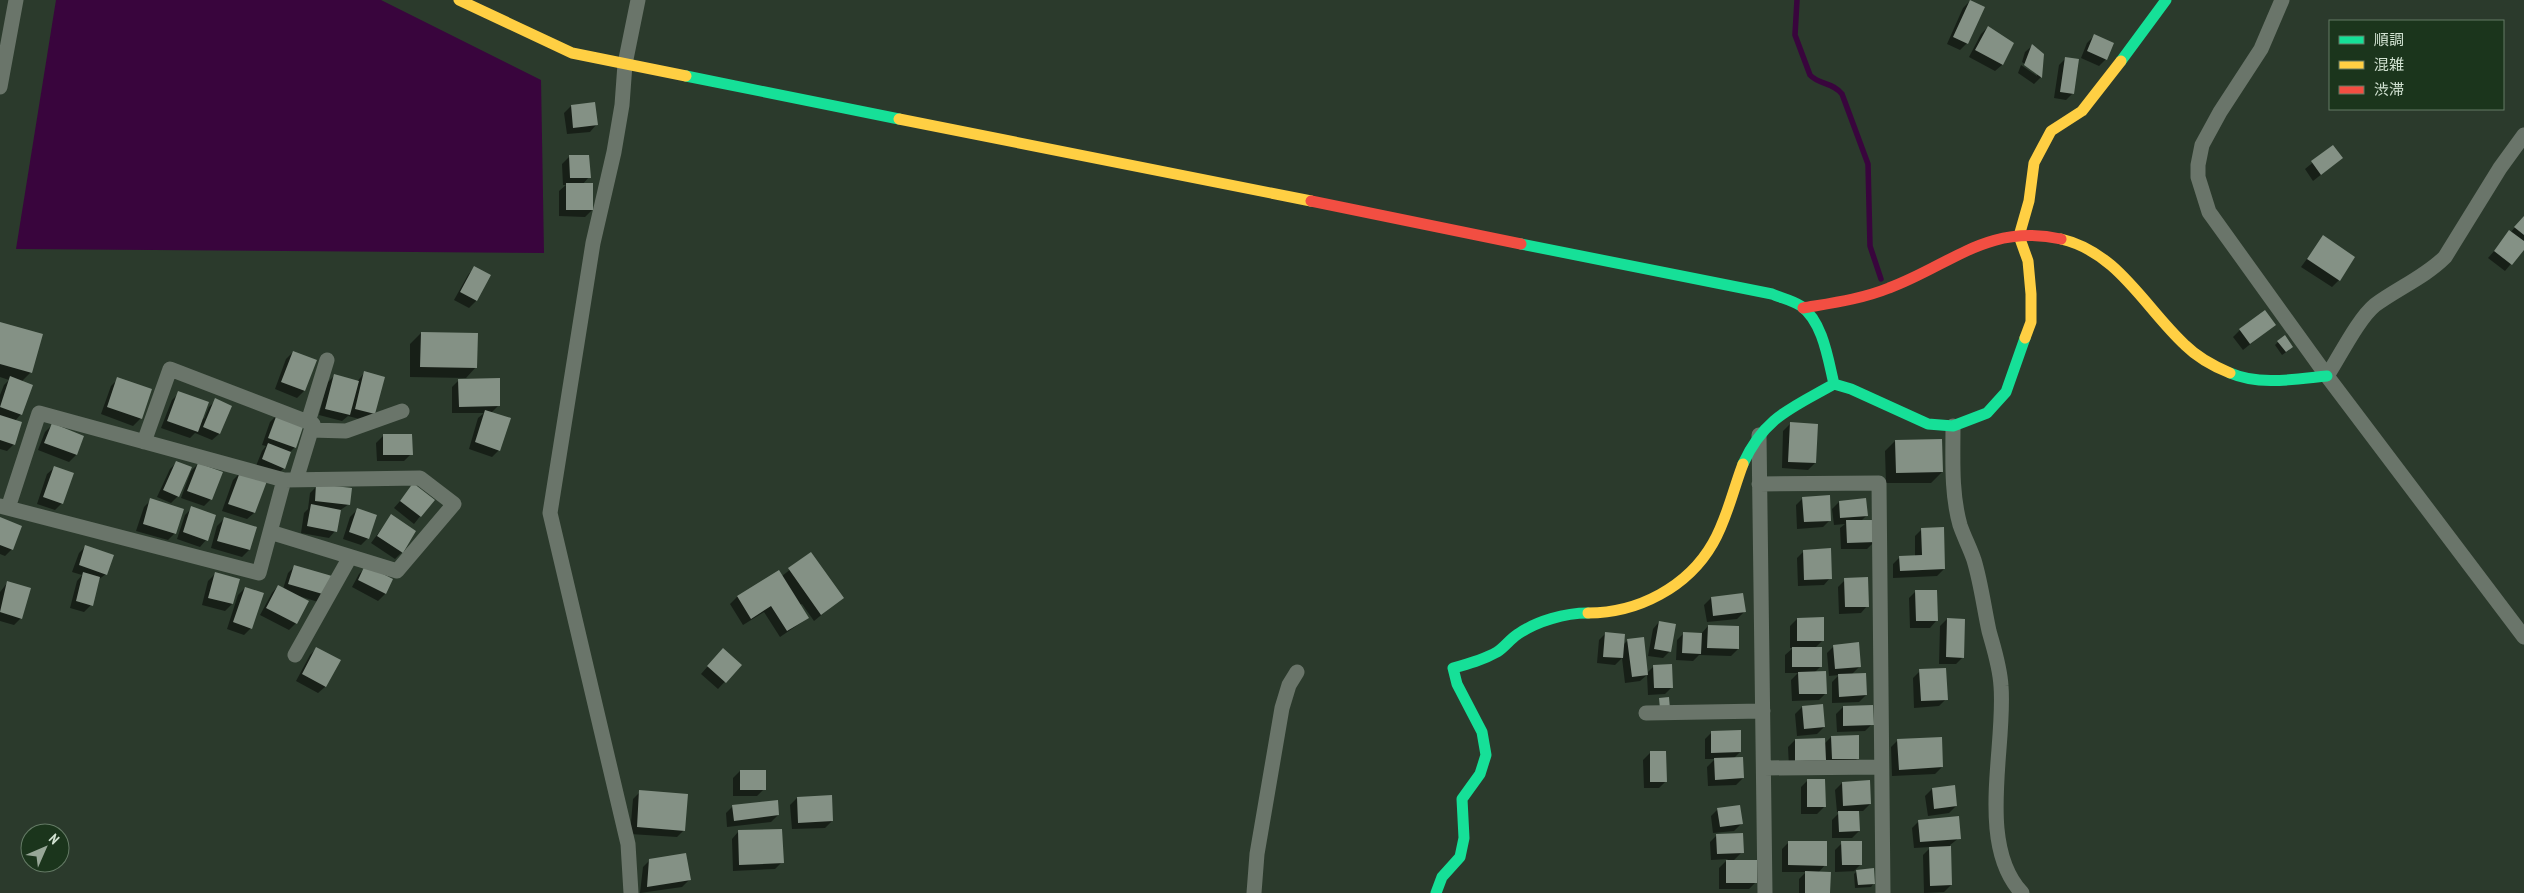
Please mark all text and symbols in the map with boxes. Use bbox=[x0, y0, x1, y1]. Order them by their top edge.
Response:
legend bbox=[2329, 20, 2504, 110]
text: 順調 bbox=[2374, 30, 2404, 49]
text: 混雑 bbox=[2374, 55, 2404, 74]
text: 渋滞 bbox=[2374, 80, 2404, 99]
north arrow bbox=[20, 823, 70, 873]
text: N bbox=[45, 830, 63, 848]

